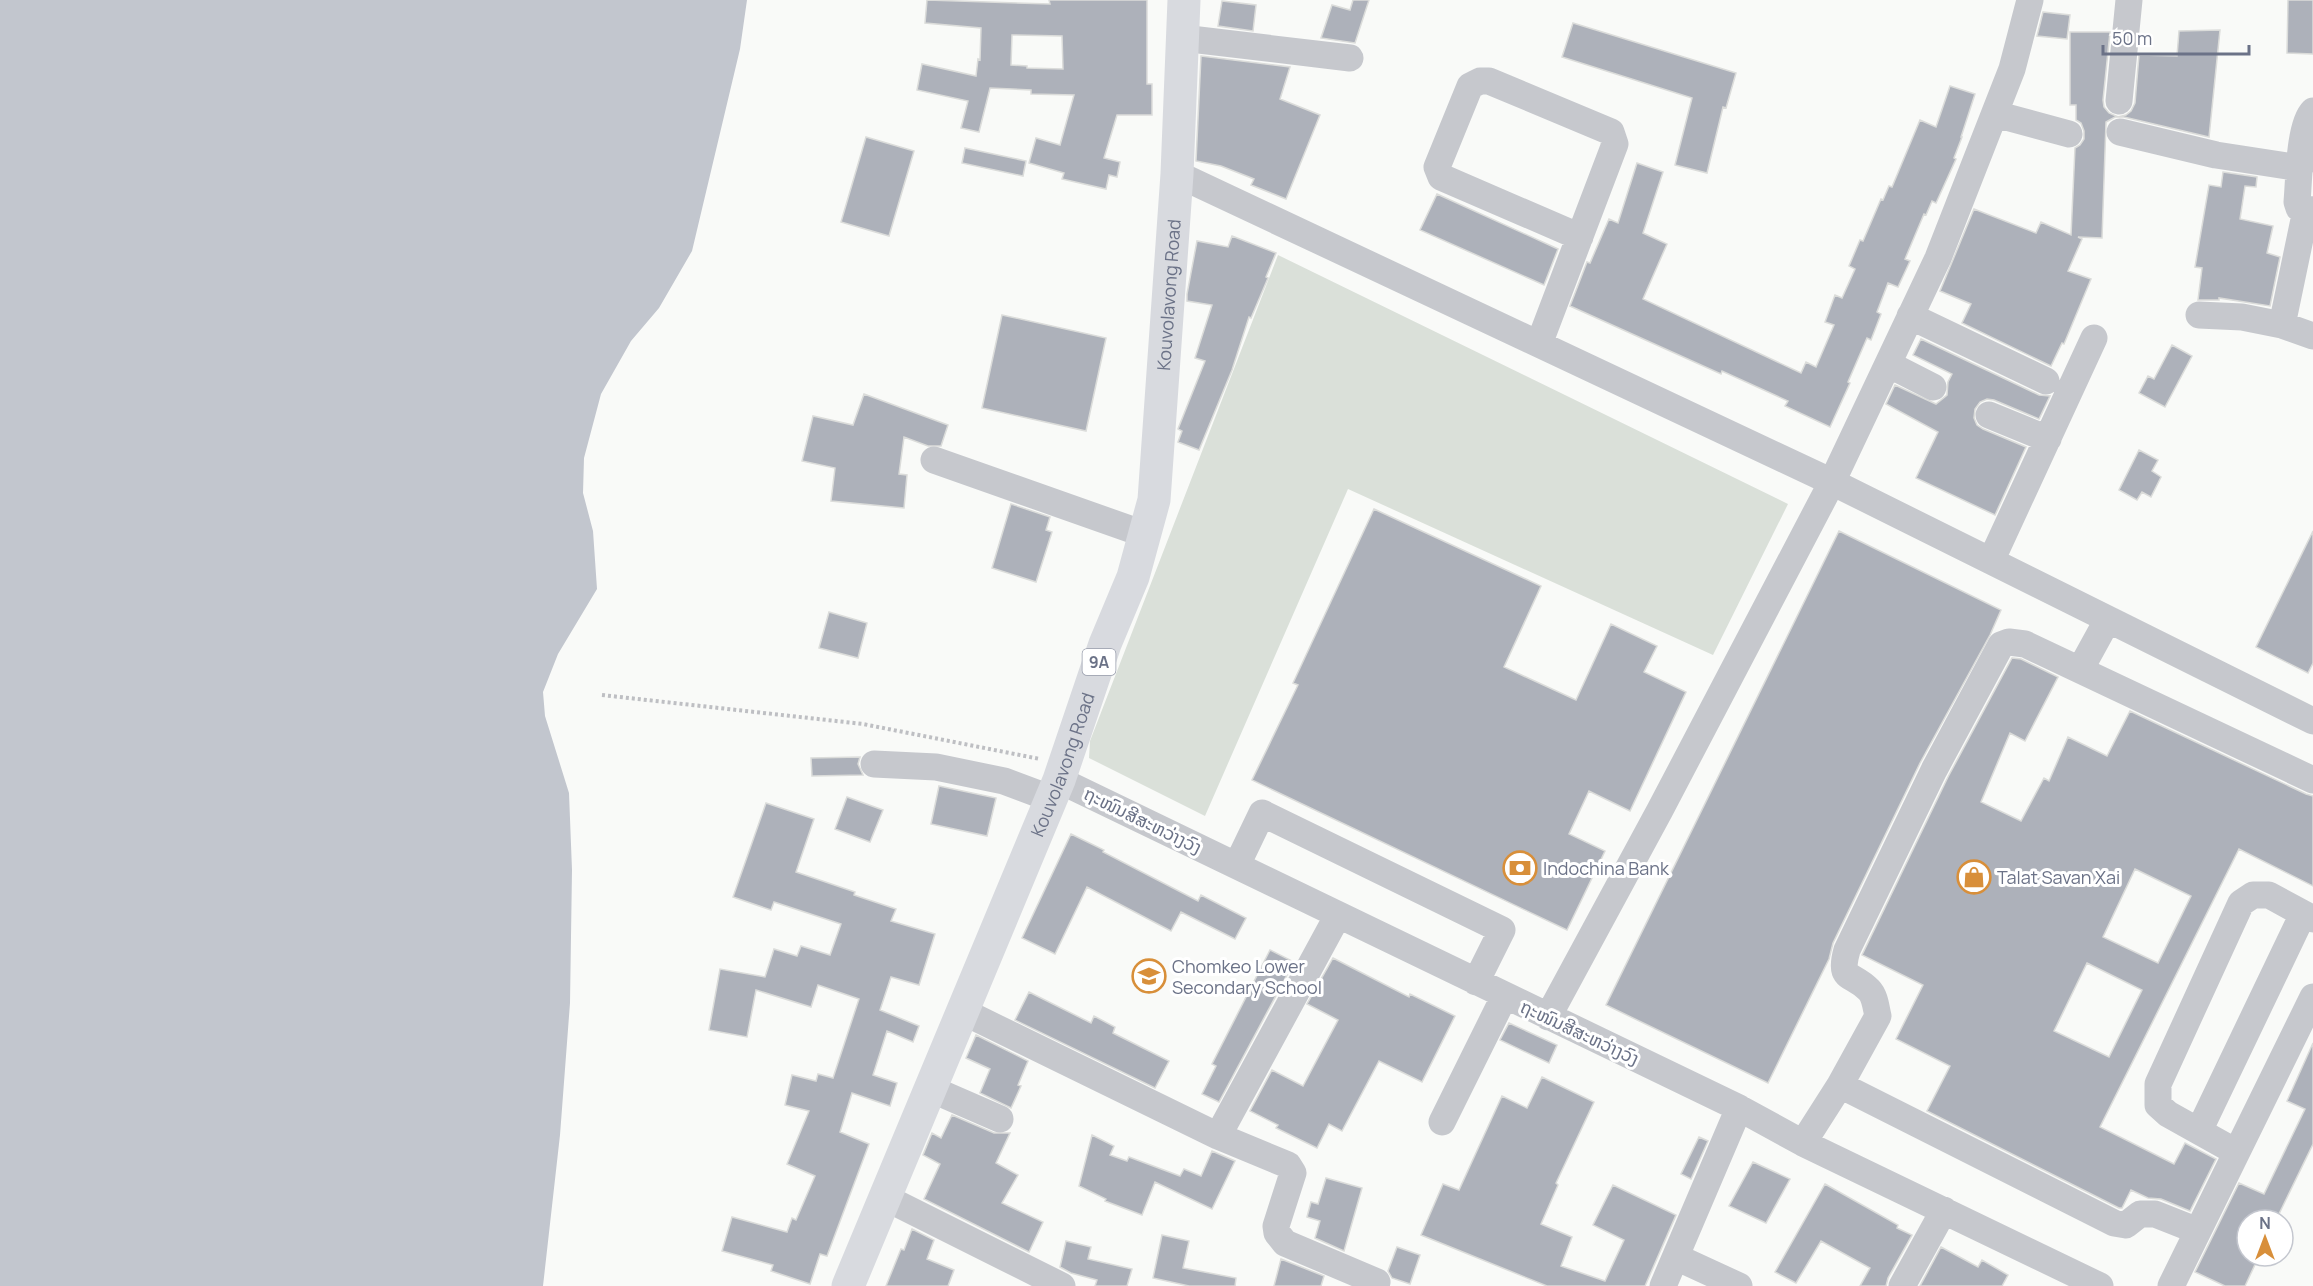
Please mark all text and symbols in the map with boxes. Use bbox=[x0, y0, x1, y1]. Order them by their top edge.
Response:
scale bar bbox=[2103, 18, 2248, 56]
text: 50 m bbox=[2112, 26, 2152, 50]
street label: Kouvolavong Road bbox=[1151, 218, 1186, 371]
road number: 9A bbox=[1082, 649, 1116, 675]
street label: Kouvolavong Road bbox=[1025, 689, 1100, 840]
street label: ຖະໜົນສີສະຫວ່າງວົງ bbox=[1080, 781, 1206, 859]
bank icon: Indochina Bank bbox=[1502, 850, 1538, 886]
place label: Indochina Bank bbox=[1543, 856, 1670, 880]
shop icon: Talat Savan Xai bbox=[1956, 859, 1992, 895]
place label: Talat Savan Xai bbox=[1997, 865, 2120, 889]
place label: Chomkeo Lower Secondary School bbox=[1172, 954, 1322, 999]
school or university icon: Chomkeo Lower Secondary School bbox=[1131, 958, 1167, 994]
street label: ຖະໜົນສີສະຫວ່າງວົງ bbox=[1517, 994, 1643, 1070]
north arrow bbox=[2235, 1208, 2295, 1268]
text: N bbox=[2259, 1212, 2271, 1234]

